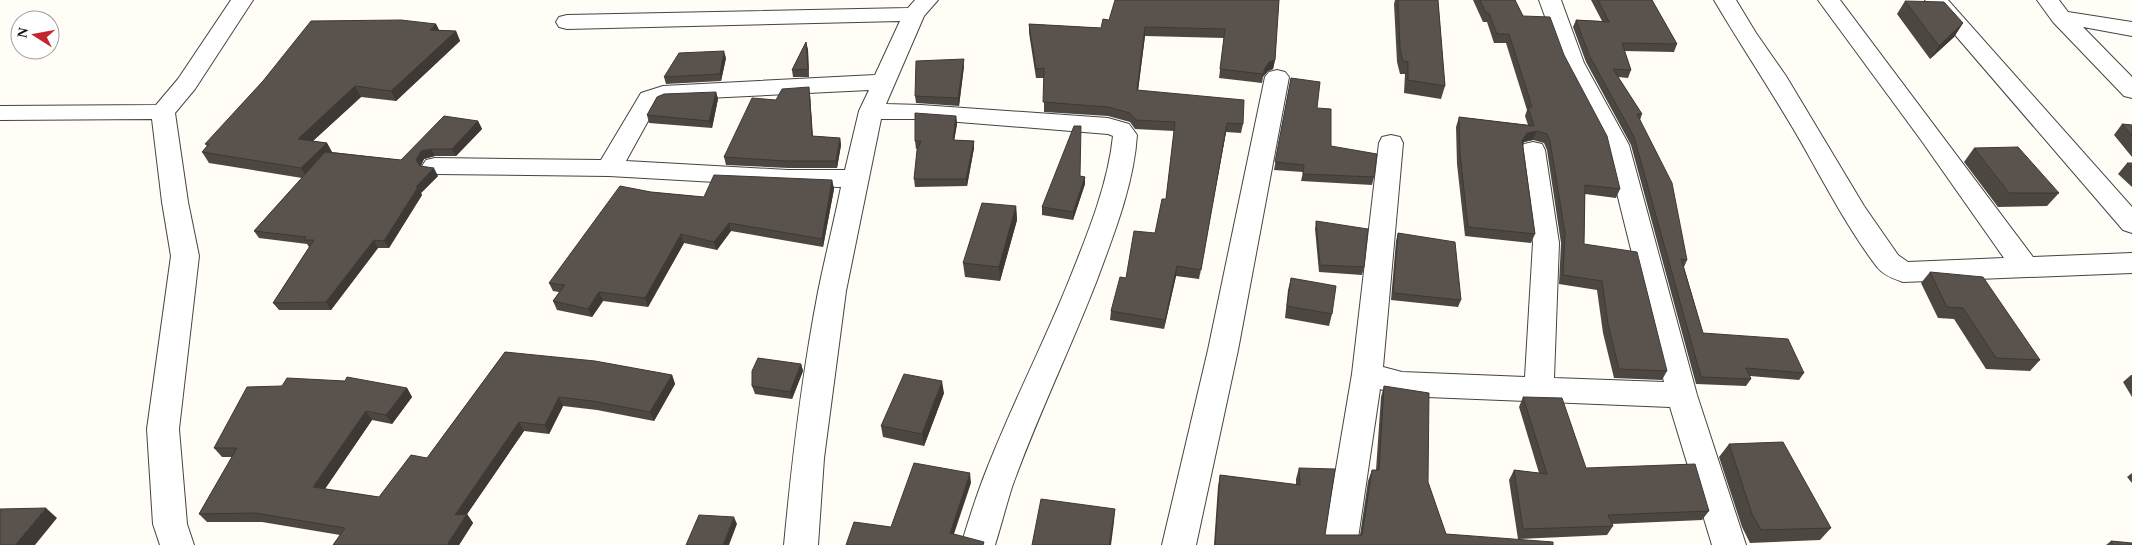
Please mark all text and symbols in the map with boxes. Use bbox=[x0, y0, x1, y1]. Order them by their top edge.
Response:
north arrow bbox=[10, 10, 60, 60]
text: N bbox=[14, 26, 31, 39]

